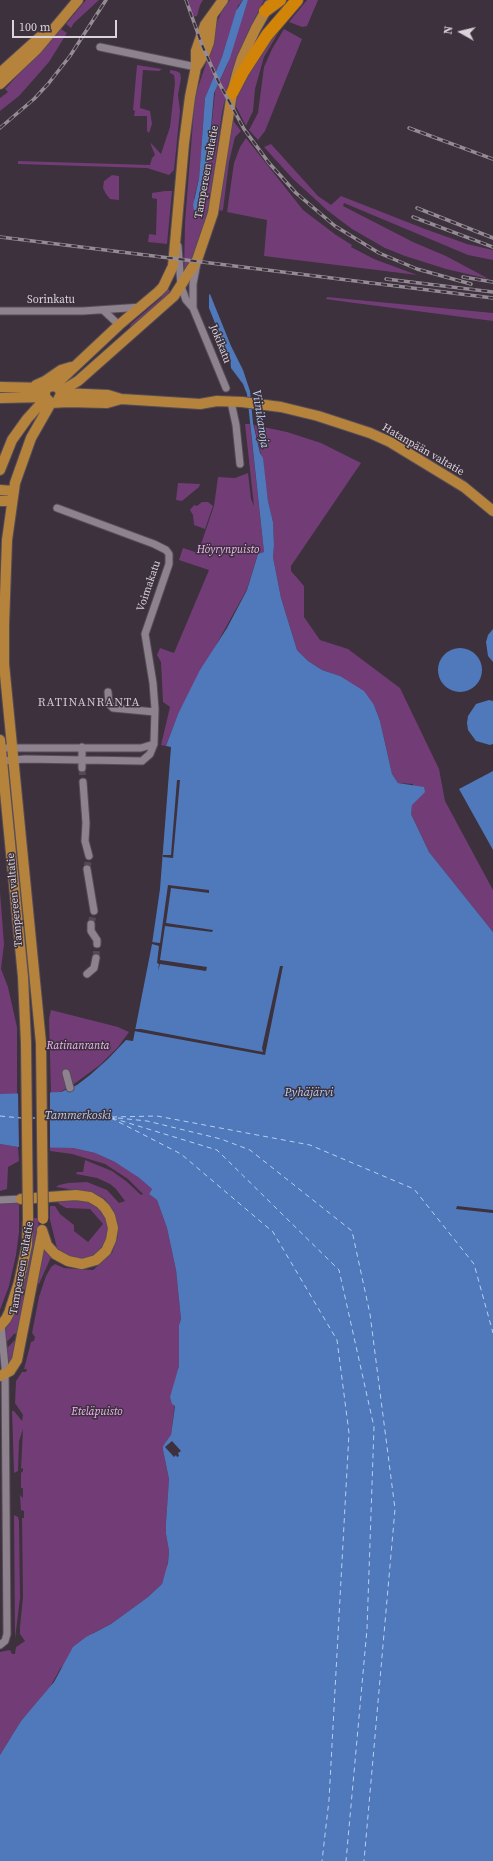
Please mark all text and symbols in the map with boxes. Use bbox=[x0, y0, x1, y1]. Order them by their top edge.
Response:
scale bar bbox=[14, 12, 119, 38]
north arrow bbox=[441, 12, 481, 52]
text: 100 m bbox=[19, 19, 51, 35]
text: N bbox=[441, 25, 457, 35]
street label: Tampereen valtatie bbox=[192, 124, 222, 220]
street label: Sorinkatu bbox=[27, 293, 75, 307]
street label: Jokikatu bbox=[206, 323, 234, 365]
water label: Viinikanoja bbox=[248, 389, 272, 449]
street label: Hatanpään valtatie bbox=[380, 421, 466, 479]
park label: Höyrynpuisto bbox=[197, 543, 259, 557]
street label: Voimakatu bbox=[134, 559, 164, 613]
district label: RATINANRANTA bbox=[38, 696, 140, 710]
street label: Tampereen valtatie bbox=[4, 852, 26, 948]
park label: Ratinanranta bbox=[47, 1039, 109, 1053]
water label: Pyhäjärvi bbox=[285, 1086, 333, 1100]
water label: Tammerkoski bbox=[45, 1109, 111, 1123]
street label: Tampereen valtatie bbox=[7, 1220, 37, 1316]
park label: Eteläpuisto bbox=[71, 1405, 123, 1419]

